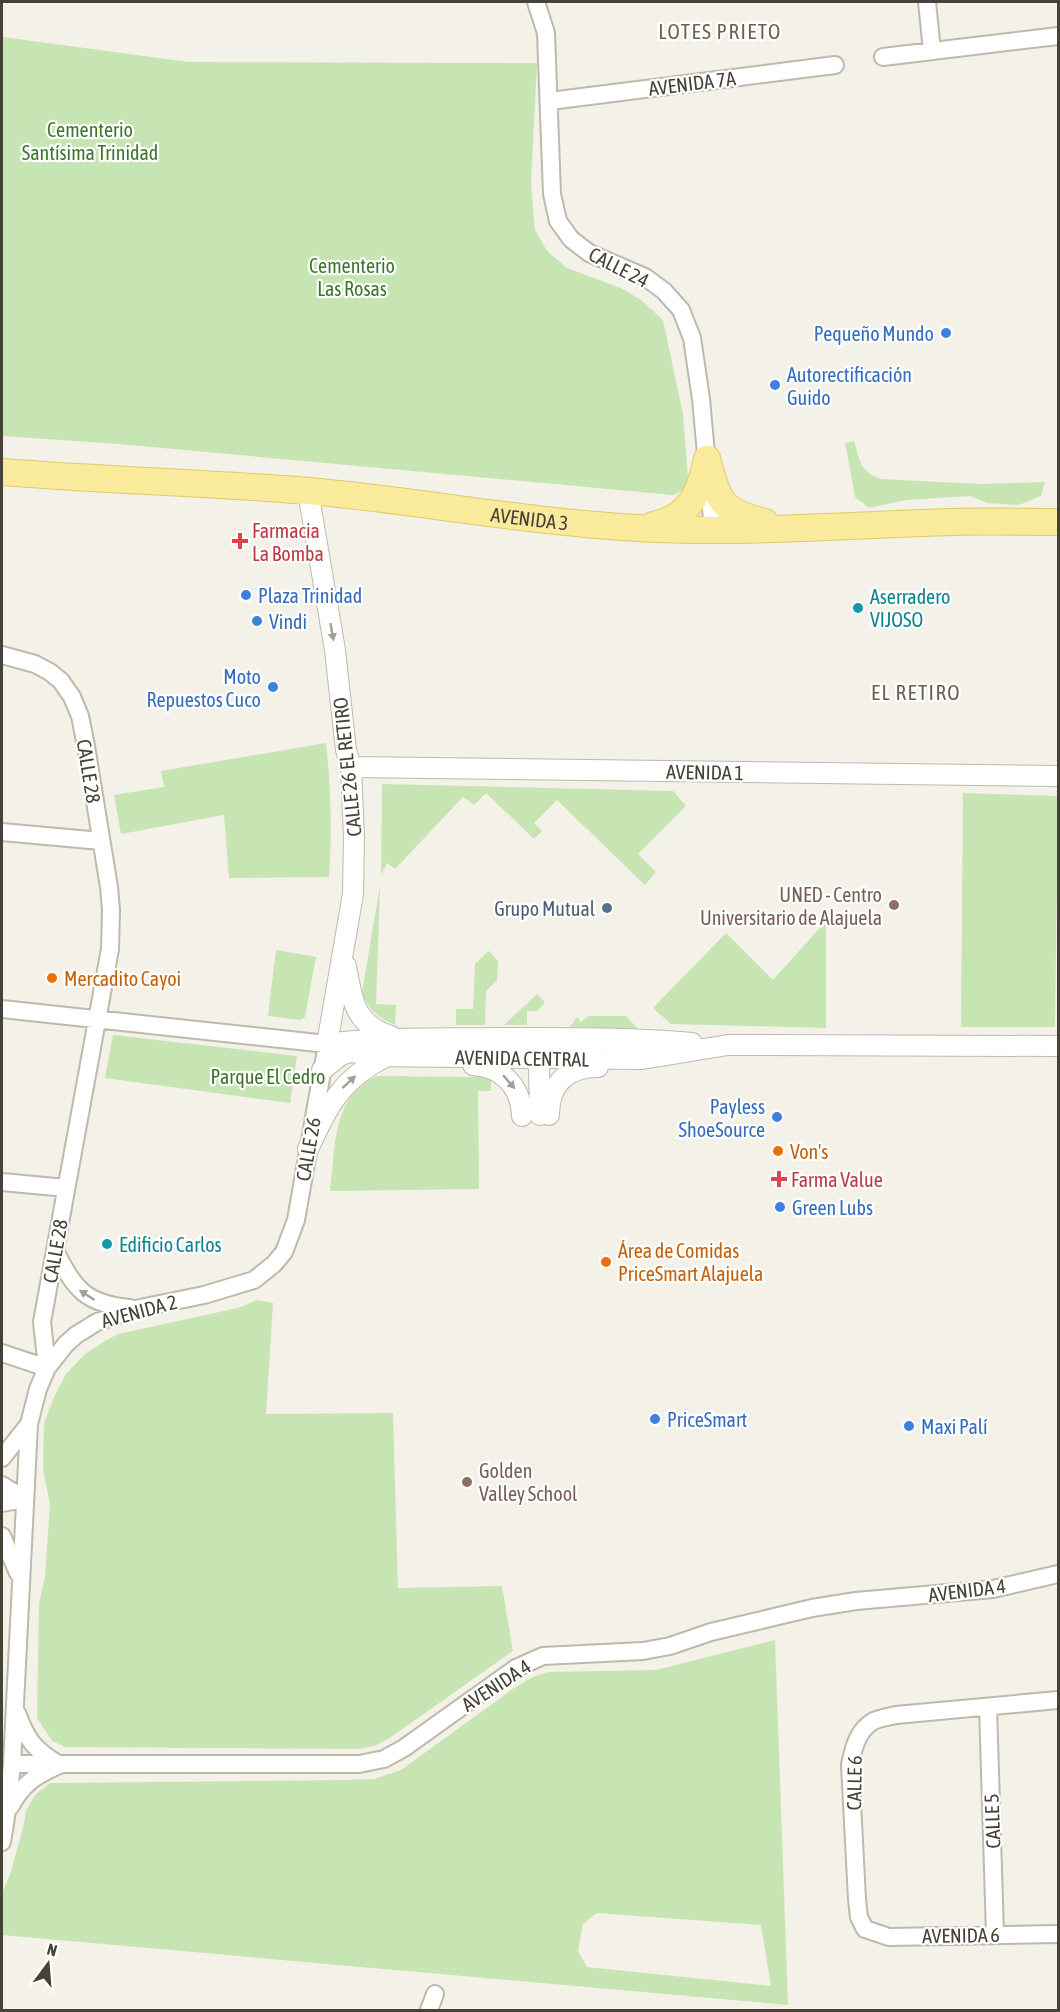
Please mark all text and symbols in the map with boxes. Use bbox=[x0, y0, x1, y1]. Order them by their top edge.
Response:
district label: LOTES PRIETO bbox=[658, 19, 782, 43]
street label: AVENIDA 7A bbox=[647, 66, 737, 100]
park label: Cementerio Santísima Trinidad bbox=[22, 118, 158, 164]
street label: CALLE 24 bbox=[585, 242, 653, 292]
park label: Cementerio Las Rosas bbox=[309, 254, 395, 300]
place label: Pequeño Mundo bbox=[814, 322, 934, 345]
marker: Pequeño Mundo bbox=[939, 326, 953, 340]
place label: Autorectificación Guido bbox=[787, 363, 912, 409]
marker: Autorectificación Guido bbox=[768, 378, 782, 392]
street label: AVENIDA 3 bbox=[490, 502, 570, 534]
place label: Farmacia La Bomba bbox=[252, 519, 324, 565]
marker: Farmacia La Bomba bbox=[233, 534, 247, 548]
place label: Plaza Trinidad bbox=[258, 584, 362, 607]
place label: Aserradero VIJOSO bbox=[870, 585, 951, 631]
marker: Plaza Trinidad bbox=[239, 588, 253, 602]
marker: Aserradero VIJOSO bbox=[851, 601, 865, 615]
place label: Vindi bbox=[269, 610, 307, 633]
marker: Vindi bbox=[250, 614, 264, 628]
one-way arrow bbox=[327, 622, 336, 641]
place label: Moto Repuestos Cuco bbox=[146, 665, 261, 711]
marker: Moto Repuestos Cuco bbox=[266, 680, 280, 694]
district label: EL RETIRO bbox=[871, 680, 961, 704]
street label: CALLE 26 EL RETIRO bbox=[328, 696, 366, 838]
street label: CALLE 28 bbox=[73, 737, 105, 805]
street label: AVENIDA 1 bbox=[666, 760, 744, 784]
place label: UNED - Centro Universitario de Alajuela bbox=[700, 883, 882, 929]
place label: Grupo Mutual bbox=[494, 897, 596, 920]
marker: UNED - Centro Universitario de Alajuela bbox=[887, 898, 901, 912]
marker: Grupo Mutual bbox=[600, 901, 614, 915]
place label: Mercadito Cayoi bbox=[64, 967, 181, 990]
marker: Mercadito Cayoi bbox=[45, 971, 59, 985]
street label: AVENIDA CENTRAL bbox=[455, 1045, 589, 1071]
park label: Parque El Cedro bbox=[211, 1065, 325, 1088]
one-way arrow bbox=[502, 1074, 515, 1089]
one-way arrow bbox=[342, 1075, 357, 1089]
place label: Payless ShoeSource bbox=[679, 1095, 765, 1141]
marker: Payless ShoeSource bbox=[770, 1110, 784, 1124]
street label: CALLE 26 bbox=[291, 1115, 325, 1183]
place label: Von's bbox=[790, 1140, 828, 1163]
marker: Von's bbox=[771, 1144, 785, 1158]
place label: Farma Value bbox=[791, 1168, 883, 1191]
marker: Farma Value bbox=[772, 1172, 786, 1186]
place label: Green Lubs bbox=[792, 1196, 873, 1219]
marker: Green Lubs bbox=[773, 1200, 787, 1214]
street label: CALLE 28 bbox=[38, 1217, 72, 1285]
place label: Edificio Carlos bbox=[119, 1233, 222, 1256]
marker: Edificio Carlos bbox=[100, 1237, 114, 1251]
place label: Área de Comidas PriceSmart Alajuela bbox=[618, 1239, 763, 1285]
marker: Área de Comidas PriceSmart Alajuela bbox=[599, 1255, 613, 1269]
one-way arrow bbox=[79, 1290, 95, 1301]
street label: AVENIDA 2 bbox=[98, 1290, 180, 1332]
place label: PriceSmart bbox=[667, 1408, 748, 1431]
marker: PriceSmart bbox=[648, 1412, 662, 1426]
place label: Maxi Palí bbox=[921, 1415, 988, 1438]
marker: Maxi Palí bbox=[902, 1419, 916, 1433]
place label: Golden Valley School bbox=[479, 1459, 578, 1505]
marker: Golden Valley School bbox=[460, 1475, 474, 1489]
street label: AVENIDA 4 bbox=[927, 1574, 1007, 1606]
street label: AVENIDA 4 bbox=[457, 1654, 535, 1716]
street label: CALLE 6 bbox=[842, 1755, 866, 1811]
street label: CALLE 5 bbox=[980, 1793, 1004, 1849]
street label: AVENIDA 6 bbox=[922, 1923, 1000, 1947]
north arrow bbox=[18, 1934, 78, 1994]
text: N bbox=[45, 1940, 59, 1960]

